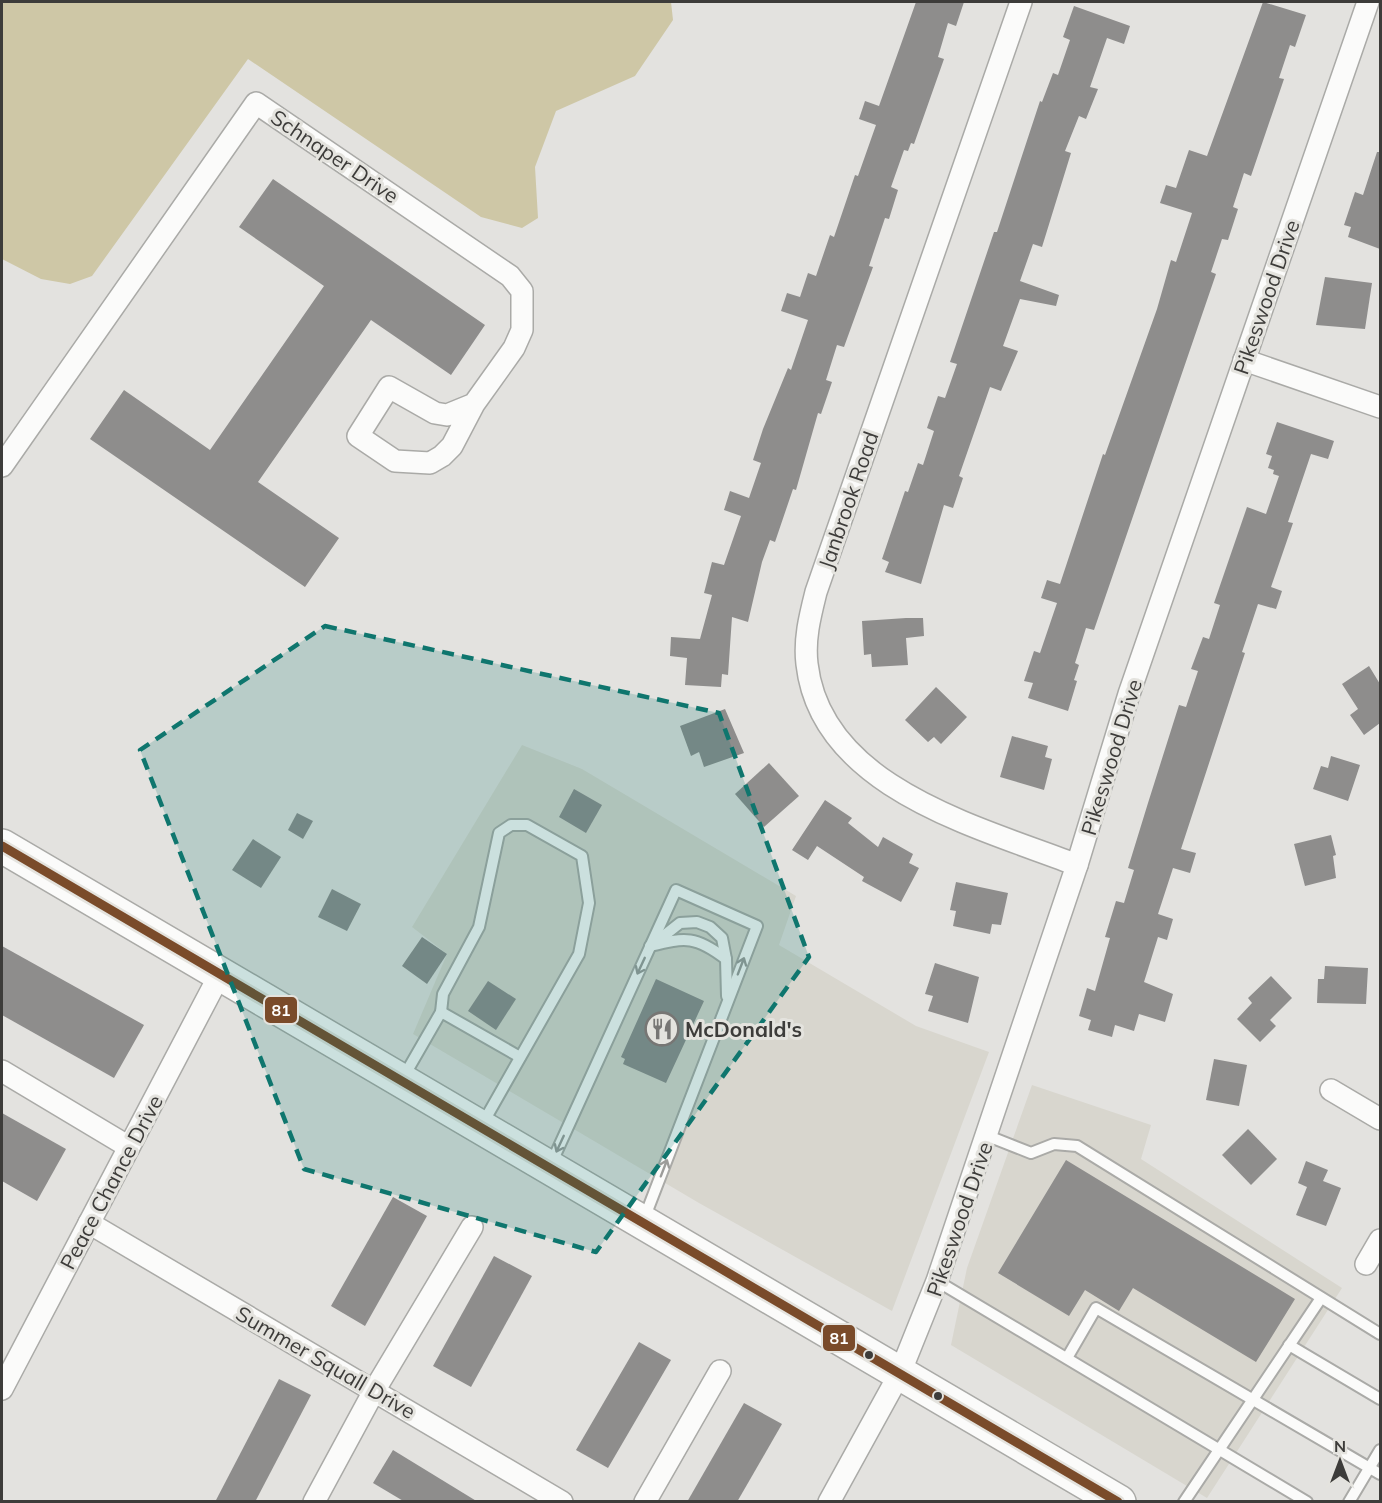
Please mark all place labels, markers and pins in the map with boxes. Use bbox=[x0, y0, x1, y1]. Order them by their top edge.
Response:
restaurant icon: McDonald's bbox=[644, 1011, 680, 1047]
place label: McDonald's bbox=[685, 1016, 802, 1042]
unlabelled marker bbox=[863, 1349, 875, 1361]
unlabelled marker bbox=[932, 1390, 944, 1402]

